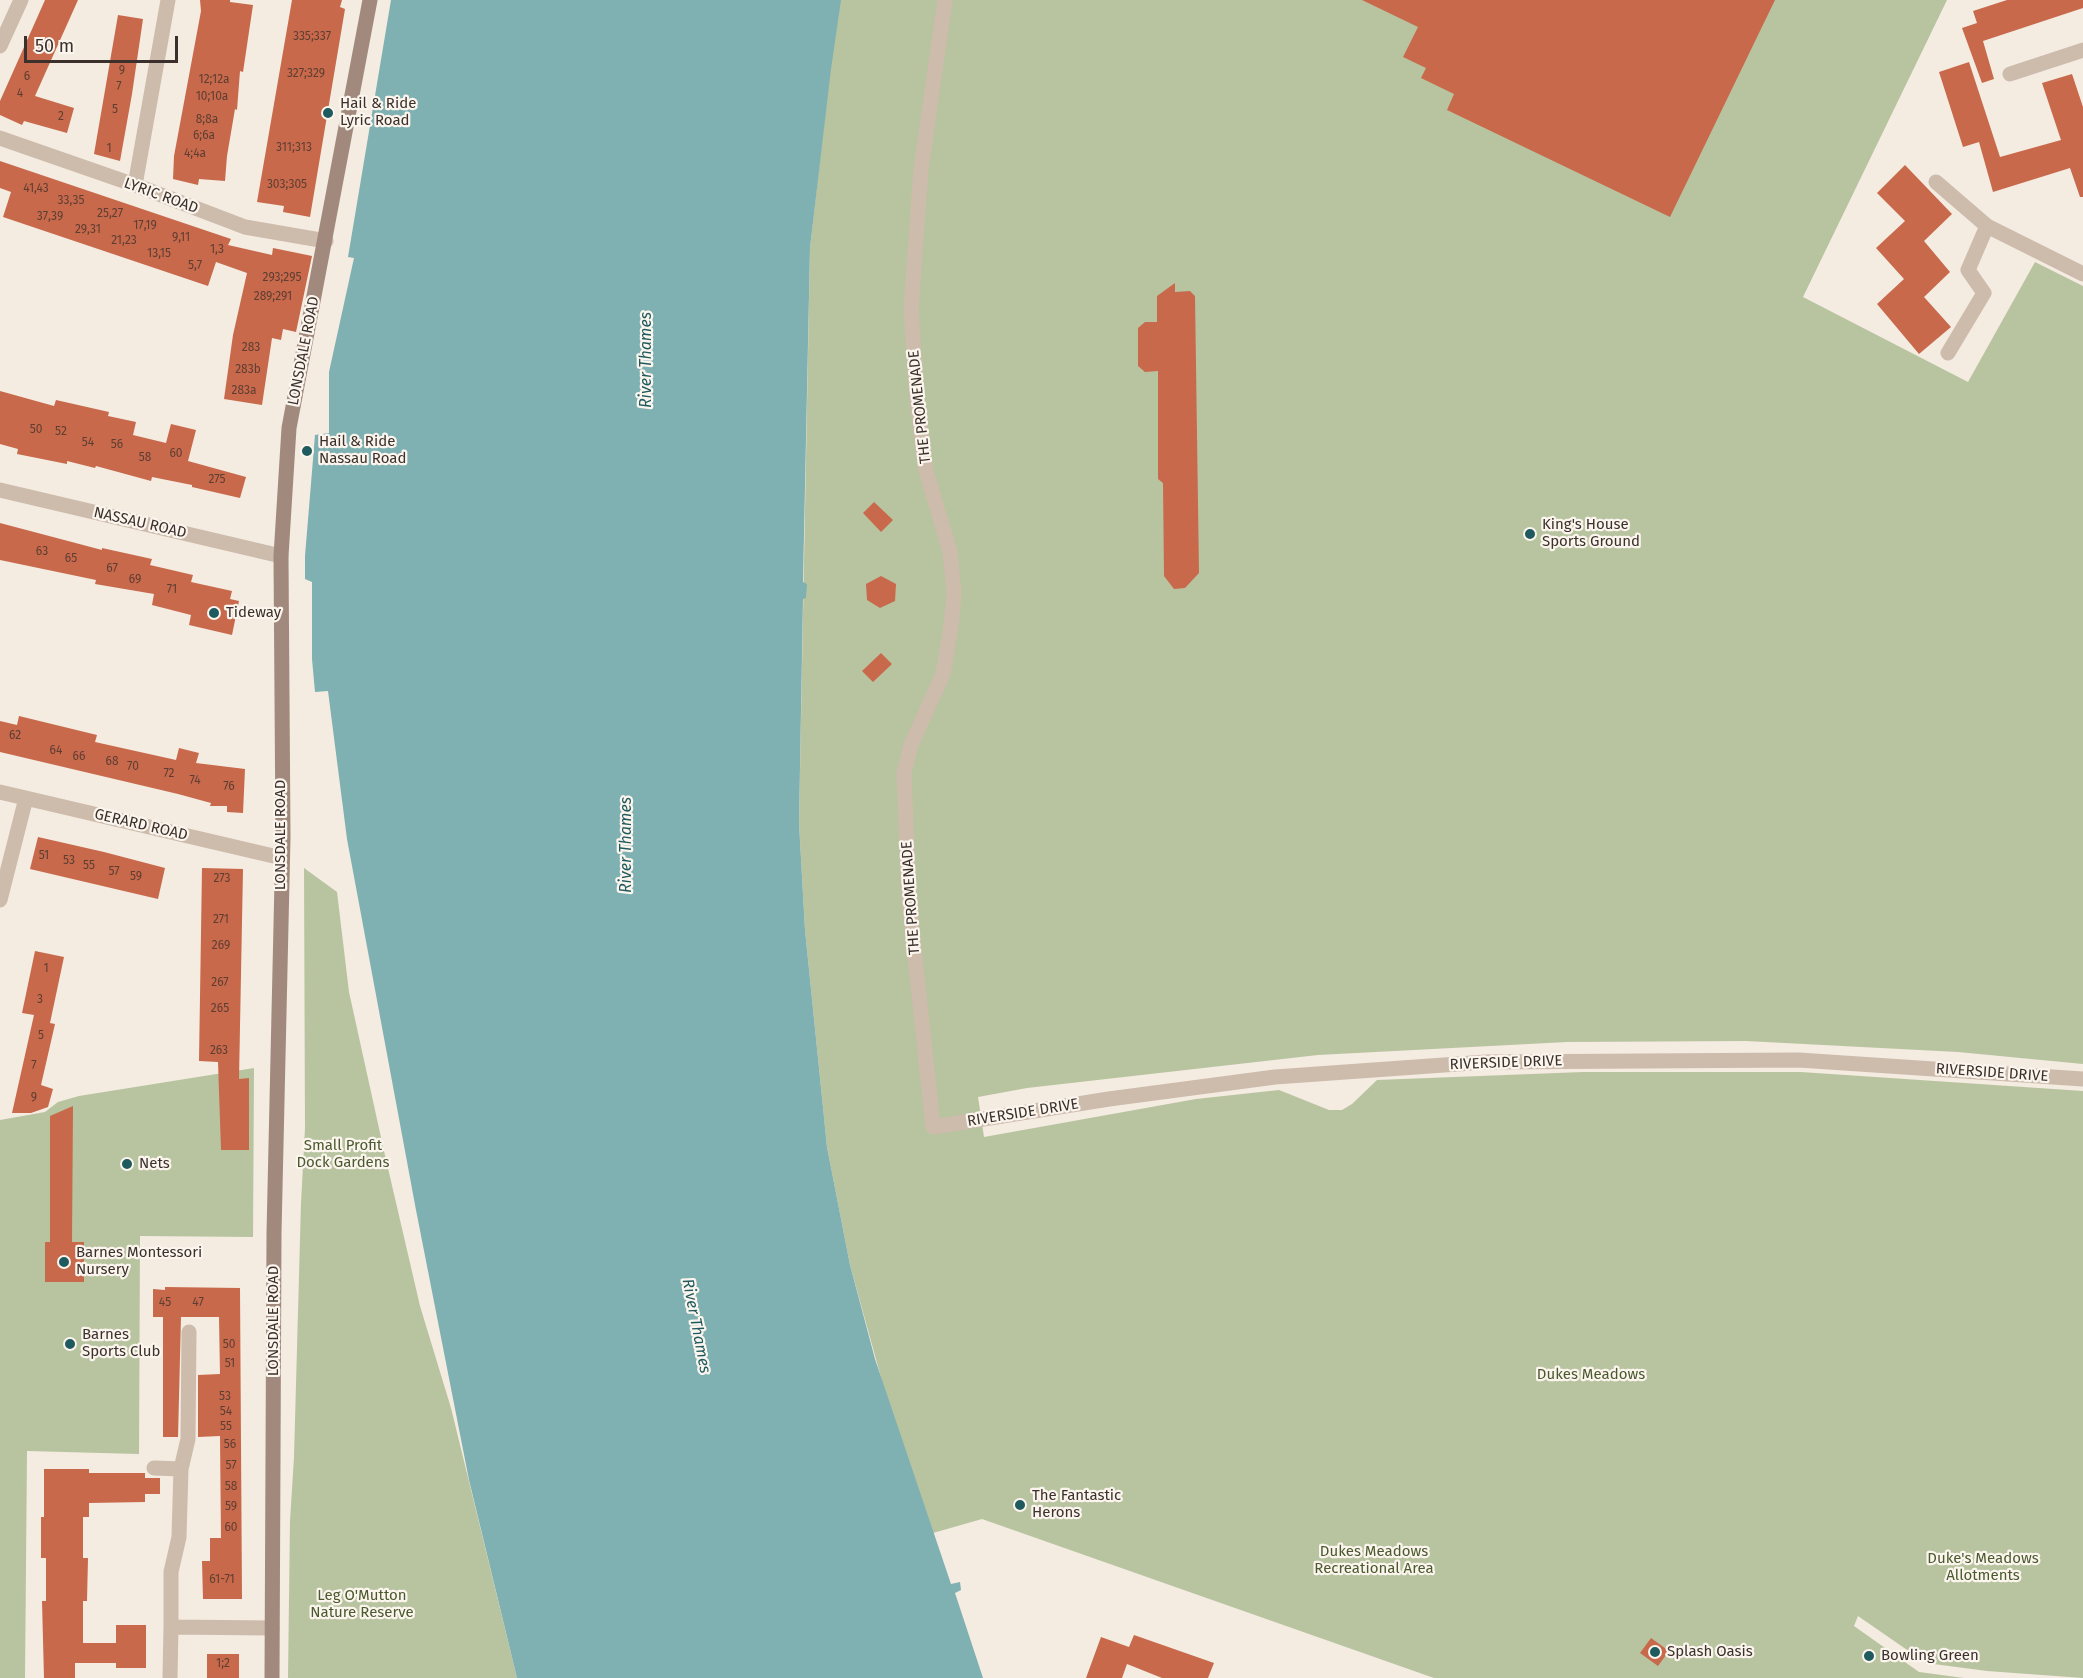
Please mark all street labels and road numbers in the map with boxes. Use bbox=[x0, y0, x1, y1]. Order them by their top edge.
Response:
street label: LYRIC ROAD bbox=[121, 174, 201, 218]
street label: LONSDALE ROAD bbox=[285, 295, 323, 407]
street label: THE PROMENADE bbox=[905, 349, 935, 465]
street label: NASSAU ROAD bbox=[92, 504, 188, 542]
street label: LONSDALE ROAD bbox=[272, 780, 290, 890]
street label: GERARD ROAD bbox=[93, 806, 189, 844]
street label: THE PROMENADE bbox=[898, 840, 924, 956]
street label: RIVERSIDE DRIVE bbox=[1449, 1052, 1563, 1074]
street label: RIVERSIDE DRIVE bbox=[1935, 1060, 2049, 1086]
street label: RIVERSIDE DRIVE bbox=[966, 1095, 1080, 1131]
street label: LONSDALE ROAD bbox=[265, 1266, 283, 1376]

